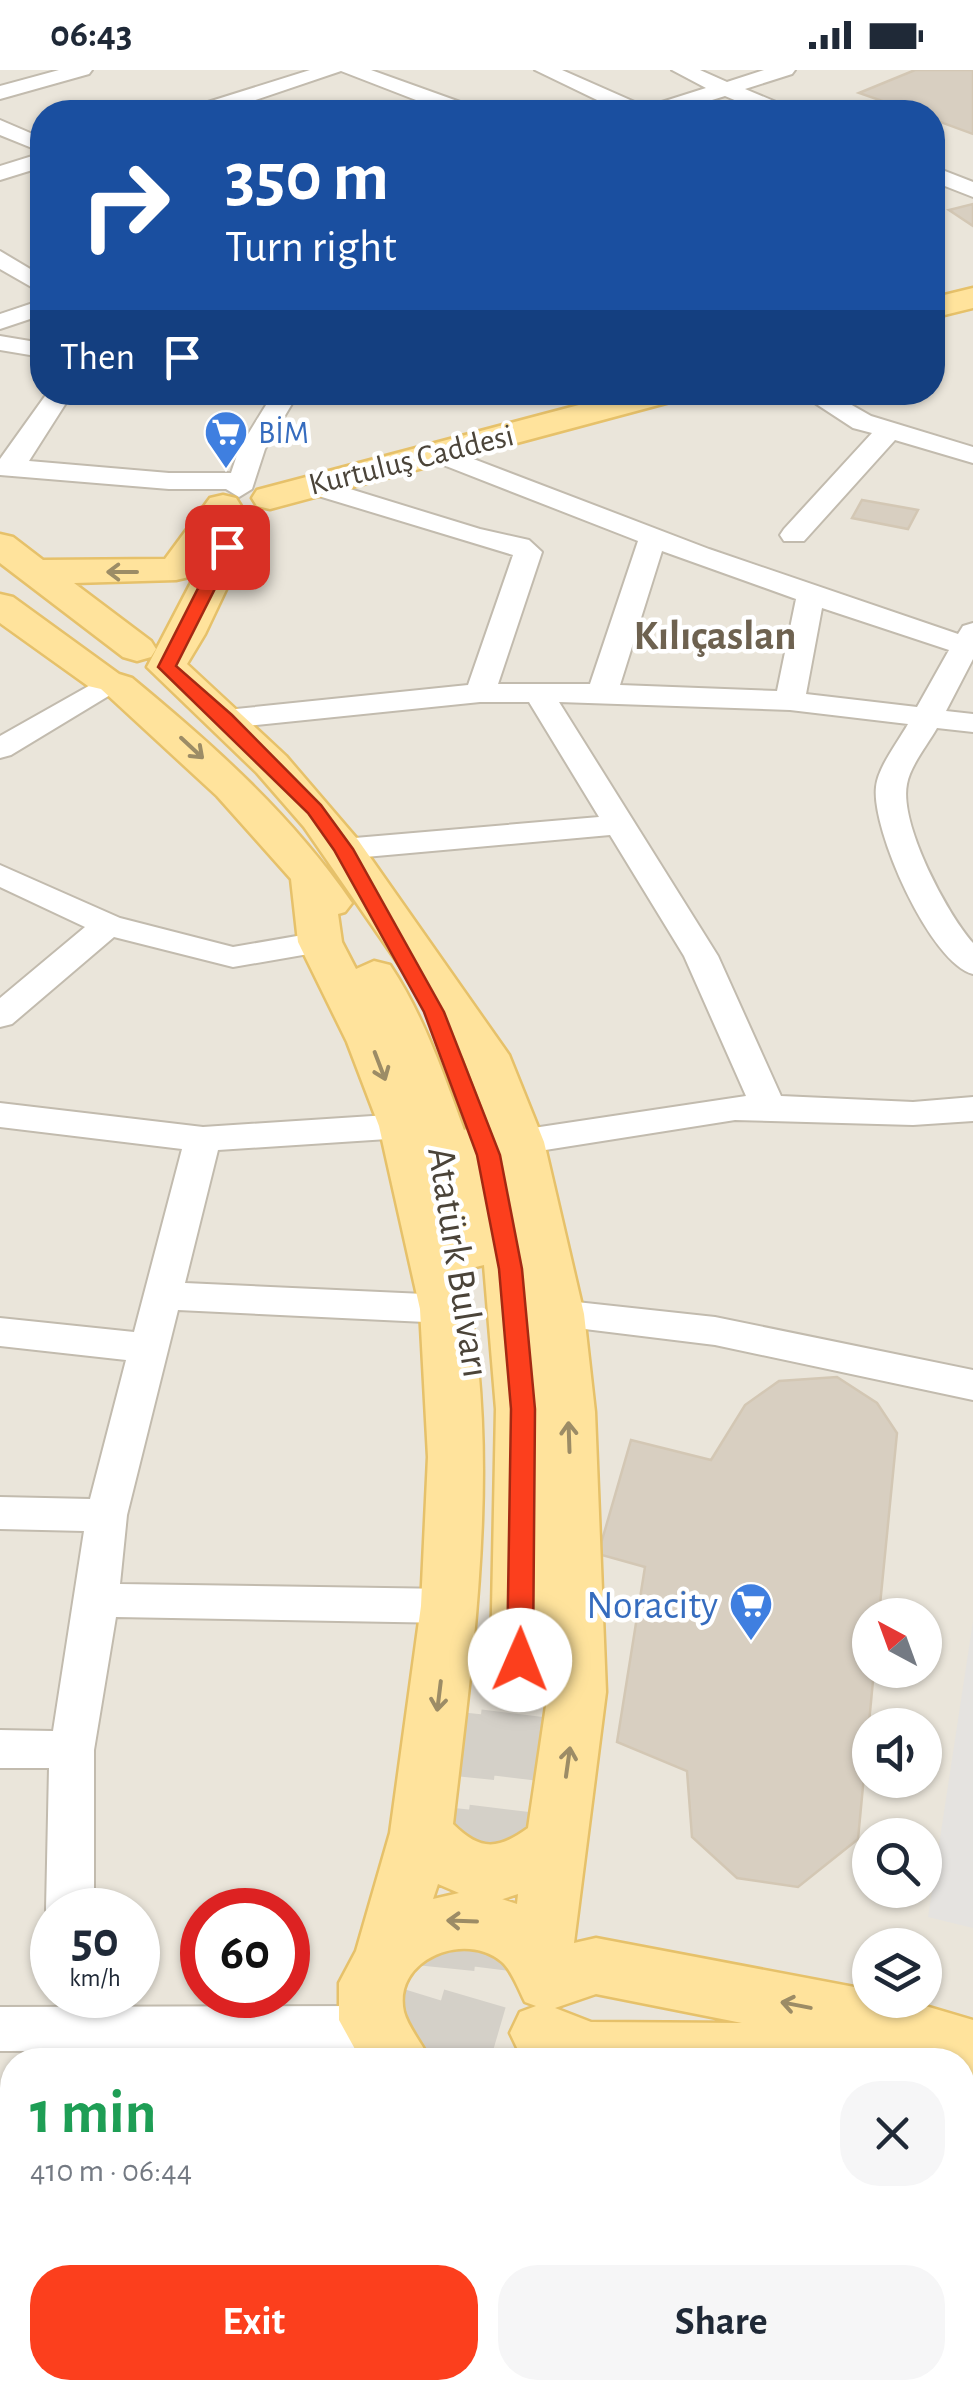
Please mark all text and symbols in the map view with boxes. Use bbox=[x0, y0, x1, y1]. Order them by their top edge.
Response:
text: 06:43 bbox=[50, 16, 132, 54]
icon: right bbox=[60, 140, 190, 270]
text: 350 m bbox=[225, 143, 389, 213]
text: Turn right bbox=[225, 225, 397, 270]
icon: arrive bbox=[155, 330, 210, 385]
text: Then bbox=[60, 339, 135, 377]
supermarket icon: BİM bbox=[203, 409, 249, 470]
place label: BİM bbox=[258, 416, 309, 449]
street label: Kurtuluş Caddesi bbox=[305, 419, 517, 501]
pin bbox=[185, 505, 270, 590]
icon: arrive bbox=[200, 520, 255, 575]
one-way arrow bbox=[107, 562, 140, 582]
district label: Kılıçaslan bbox=[634, 615, 796, 657]
one-way arrow bbox=[179, 737, 204, 760]
one-way arrow bbox=[372, 1050, 390, 1081]
street label: Atatürk Bulvarı bbox=[420, 1144, 496, 1380]
one-way arrow bbox=[559, 1422, 578, 1454]
supermarket icon: Noracity bbox=[728, 1581, 774, 1642]
place label: Noracity bbox=[586, 1586, 718, 1626]
north arrow bbox=[852, 1598, 942, 1688]
map controls bbox=[852, 1598, 942, 2018]
position arrow bbox=[468, 1608, 572, 1712]
one-way arrow bbox=[429, 1679, 447, 1711]
button: sound bbox=[852, 1708, 942, 1798]
one-way arrow bbox=[559, 1746, 577, 1778]
button: search bbox=[852, 1818, 942, 1908]
speed limit sign: 60 bbox=[180, 1888, 310, 2018]
one-way arrow bbox=[446, 1911, 479, 1930]
text: 50 bbox=[71, 1916, 119, 1966]
button: layers bbox=[852, 1928, 942, 2018]
text: km/h bbox=[69, 1966, 121, 1991]
one-way arrow bbox=[780, 1995, 813, 2014]
button: close bbox=[840, 2081, 945, 2186]
text: 1 min bbox=[30, 2084, 156, 2144]
text: 410 m · 06:44 bbox=[30, 2155, 192, 2187]
button: Exit bbox=[30, 2265, 478, 2380]
button: Share bbox=[498, 2265, 945, 2380]

